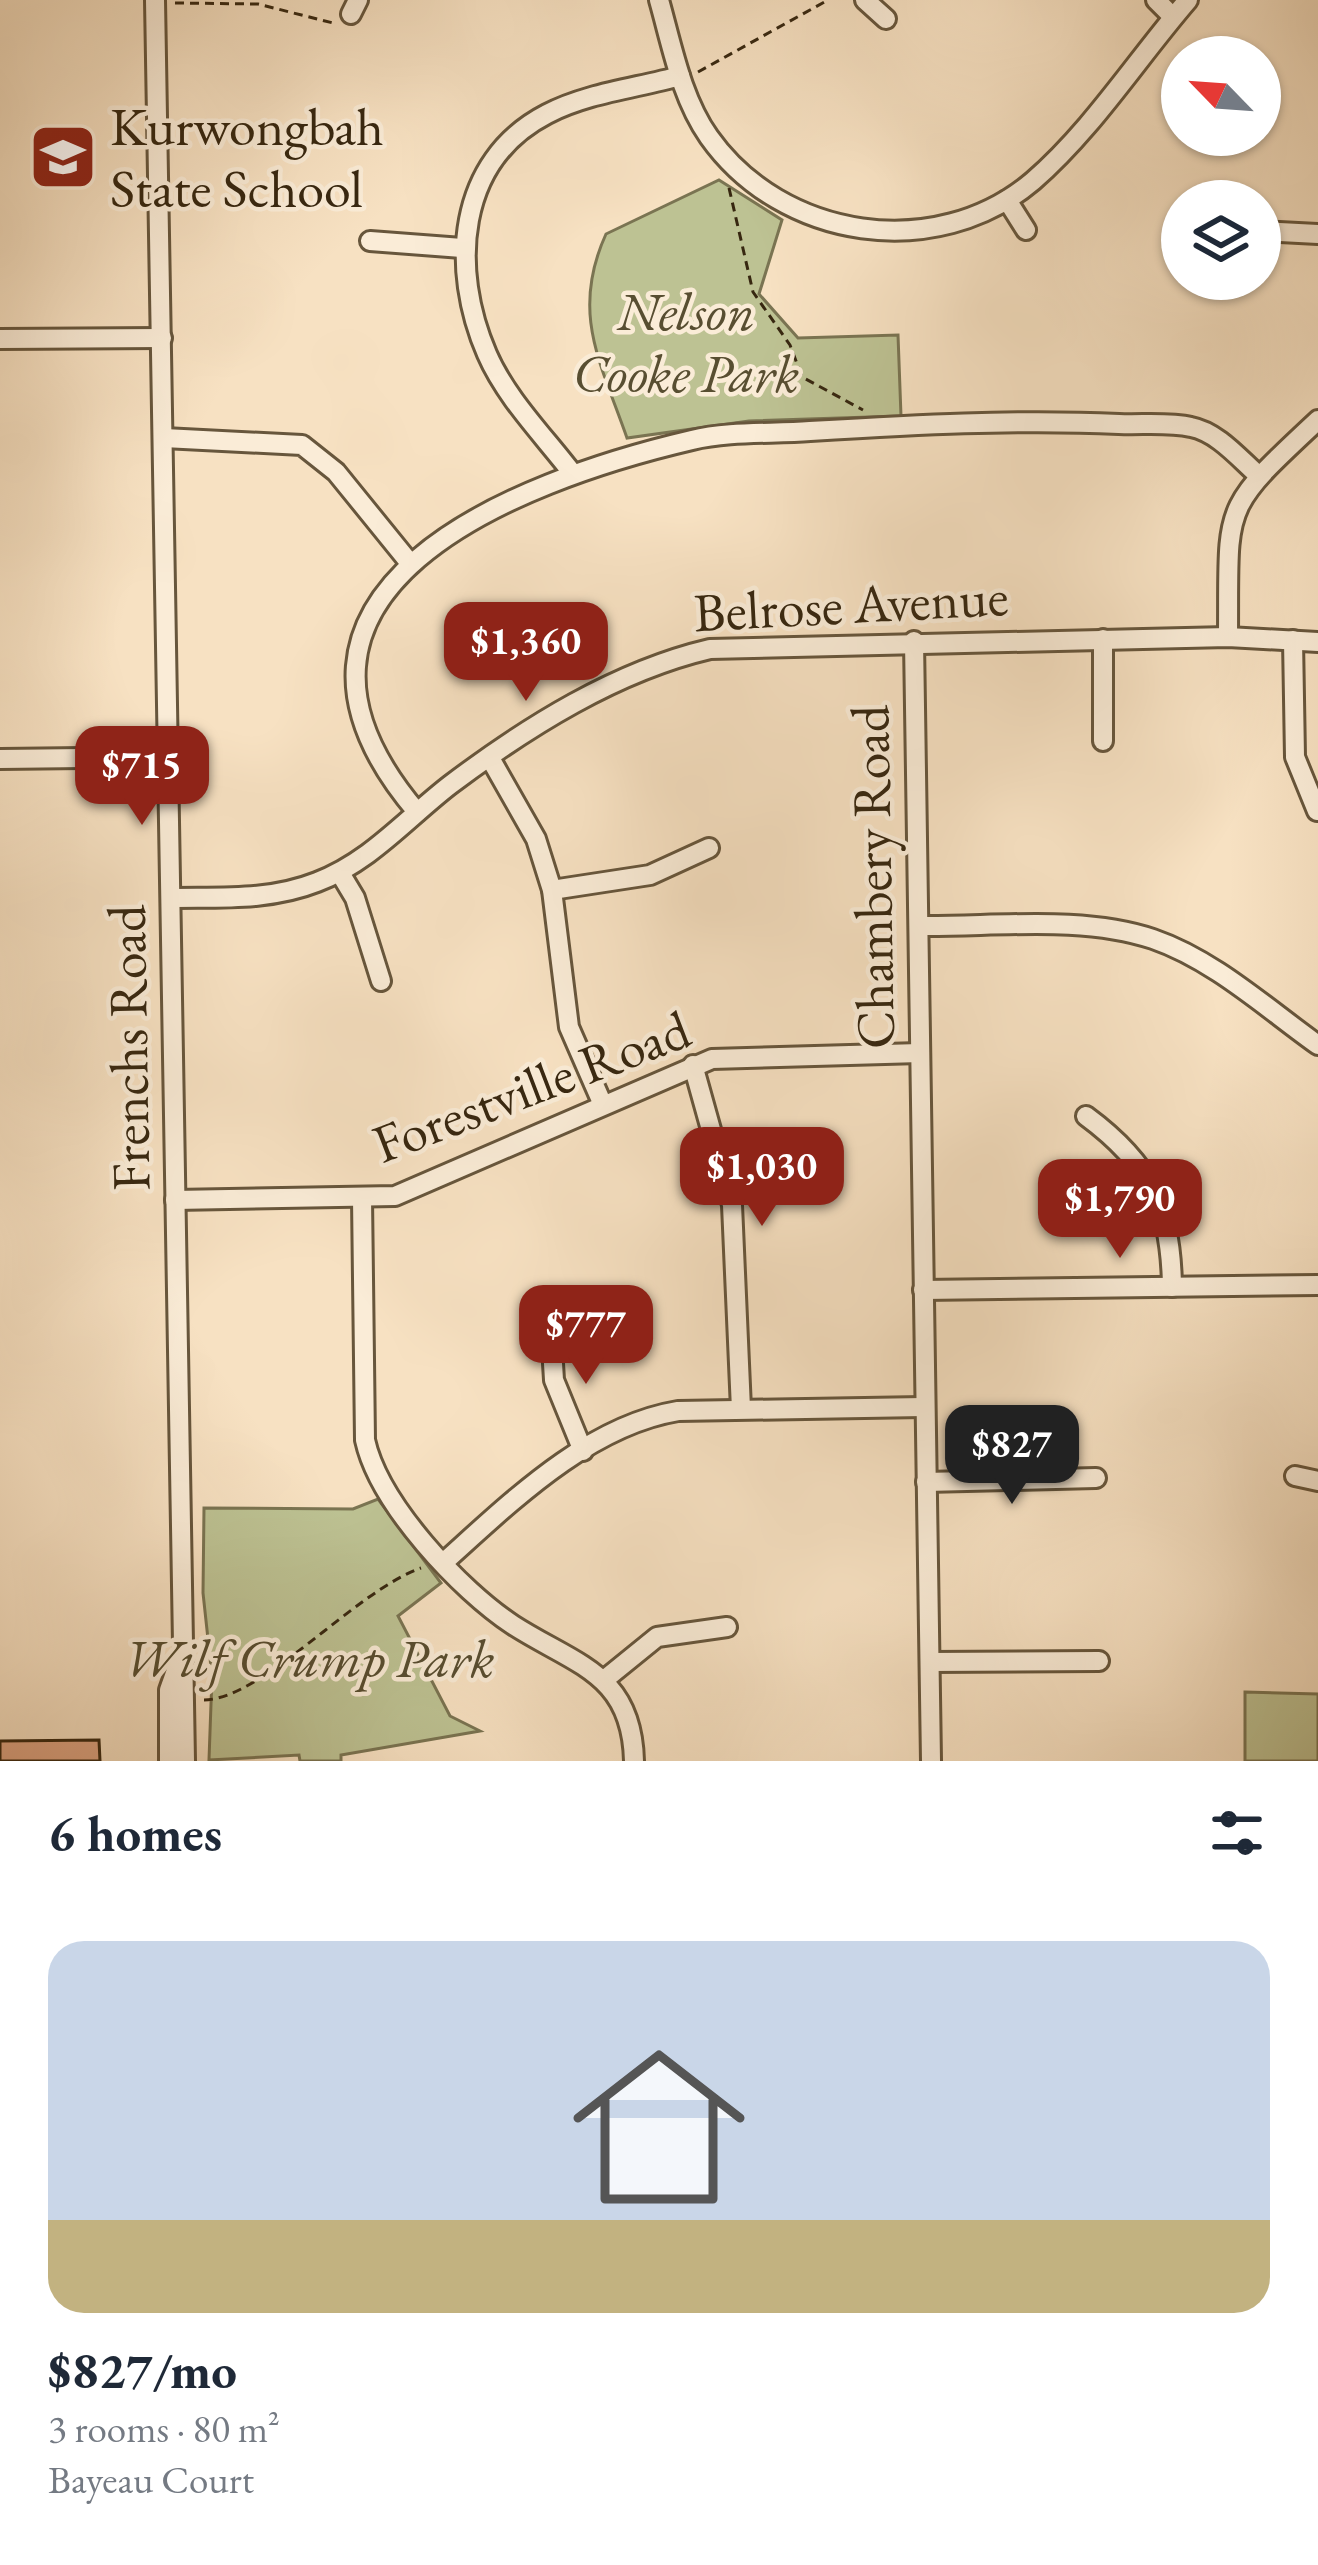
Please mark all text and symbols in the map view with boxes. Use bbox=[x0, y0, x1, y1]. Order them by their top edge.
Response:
north arrow bbox=[1161, 36, 1281, 156]
map controls bbox=[1161, 36, 1281, 300]
place label: Kurwongbah State School bbox=[110, 91, 384, 223]
school or university icon: Kurwongbah State School bbox=[28, 122, 98, 192]
button: layers bbox=[1161, 180, 1281, 300]
park label: Nelson Cooke Park bbox=[573, 276, 799, 408]
street label: Belrose Avenue bbox=[692, 561, 1010, 647]
pin: $1,360 bbox=[428, 602, 624, 704]
text: $1,360 bbox=[471, 615, 581, 666]
street label: Chambery Road bbox=[834, 704, 910, 1050]
pin: $715 bbox=[71, 726, 213, 828]
text: $715 bbox=[102, 739, 182, 790]
street label: Frenchs Road bbox=[90, 904, 165, 1192]
street label: Forestville Road bbox=[363, 993, 700, 1179]
pin: $1,030 bbox=[664, 1127, 860, 1229]
text: $1,030 bbox=[707, 1140, 817, 1191]
pin: $1,790 bbox=[1022, 1159, 1218, 1261]
text: $1,790 bbox=[1065, 1172, 1175, 1223]
pin: $777 bbox=[515, 1285, 657, 1387]
text: $777 bbox=[546, 1298, 626, 1349]
pin: $827 bbox=[941, 1405, 1083, 1507]
text: $827 bbox=[972, 1418, 1052, 1469]
park label: Wilf Crump Park bbox=[123, 1623, 495, 1693]
text: 6 homes bbox=[48, 1800, 222, 1866]
icon: filters bbox=[1204, 1800, 1270, 1866]
icon: home bbox=[551, 2019, 767, 2235]
text: $827/mo bbox=[48, 2337, 237, 2403]
text: 3 rooms · 80 m² bbox=[48, 2403, 280, 2454]
text: Bayeau Court bbox=[48, 2454, 254, 2505]

